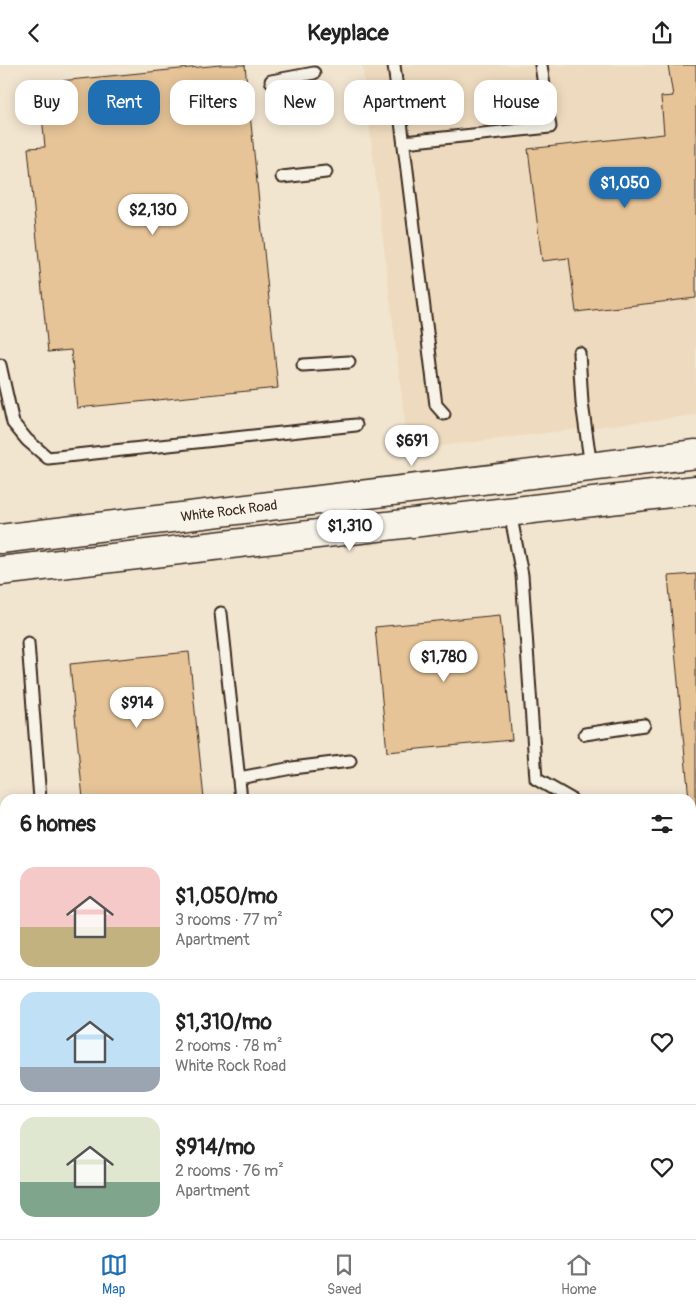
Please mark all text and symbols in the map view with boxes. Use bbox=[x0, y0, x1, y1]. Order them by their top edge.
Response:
icon: back bbox=[20, 19, 48, 47]
text: Keyplace bbox=[307, 19, 389, 47]
icon: share bbox=[648, 19, 676, 47]
chip: Buy bbox=[15, 80, 78, 125]
chip: Rent bbox=[88, 80, 160, 125]
chip: Filters bbox=[170, 80, 255, 125]
chip: New bbox=[265, 80, 334, 125]
chip: Apartment bbox=[344, 80, 464, 125]
chip: House bbox=[474, 80, 557, 125]
pin: $1,050 bbox=[584, 167, 666, 209]
text: $1,050 bbox=[600, 173, 650, 193]
pin: $2,130 bbox=[112, 193, 194, 236]
text: $2,130 bbox=[129, 200, 177, 220]
pin: $691 bbox=[382, 425, 442, 467]
text: $691 bbox=[396, 431, 428, 451]
street label: White Rock Road bbox=[180, 497, 278, 525]
pin: $1,310 bbox=[309, 509, 391, 552]
text: $1,310 bbox=[327, 516, 373, 536]
pin: $1,780 bbox=[403, 641, 485, 683]
text: $1,780 bbox=[421, 647, 467, 667]
pin: $914 bbox=[107, 687, 167, 729]
text: $914 bbox=[121, 693, 153, 713]
icon: filters bbox=[648, 810, 676, 838]
text: 6 homes bbox=[20, 811, 96, 838]
text: $1,050/mo bbox=[175, 883, 277, 910]
icon: home bbox=[60, 887, 120, 947]
icon: heart bbox=[648, 903, 676, 931]
text: 3 rooms · 77 m² bbox=[175, 910, 283, 930]
text: Apartment bbox=[175, 930, 250, 950]
text: $1,310/mo bbox=[175, 1009, 272, 1036]
icon: home bbox=[60, 1012, 120, 1072]
icon: heart bbox=[648, 1028, 676, 1056]
text: 2 rooms · 78 m² bbox=[175, 1036, 282, 1056]
text: White Rock Road bbox=[175, 1056, 286, 1076]
text: $914/mo bbox=[175, 1134, 255, 1161]
icon: home bbox=[60, 1137, 120, 1197]
icon: heart bbox=[648, 1153, 676, 1181]
text: 2 rooms · 76 m² bbox=[175, 1161, 284, 1181]
text: Apartment bbox=[175, 1181, 250, 1201]
tab: Map bbox=[100, 1251, 128, 1298]
tab: Saved bbox=[327, 1251, 362, 1298]
tab: Home bbox=[561, 1251, 596, 1298]

